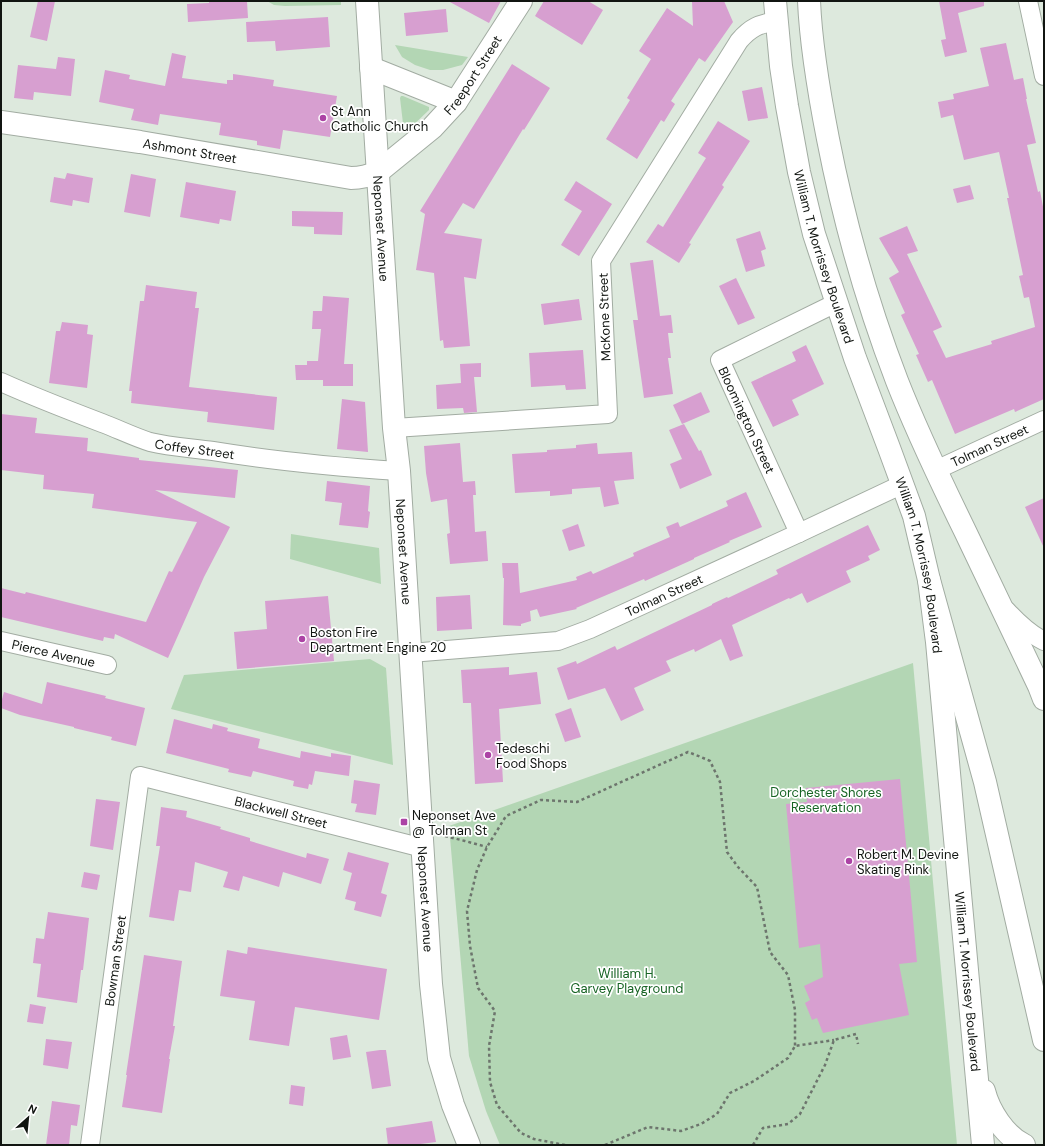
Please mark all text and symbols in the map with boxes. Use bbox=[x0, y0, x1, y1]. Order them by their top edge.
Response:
street label: Freeport Street bbox=[440, 32, 506, 119]
place label: St Ann Catholic Church bbox=[331, 103, 428, 135]
marker: St Ann Catholic Church bbox=[318, 113, 328, 123]
street label: Ashmont Street bbox=[142, 135, 238, 167]
street label: William T. Morrissey Boulevard bbox=[790, 168, 858, 346]
street label: Neponset Avenue bbox=[369, 175, 393, 282]
street label: McKone Street bbox=[594, 273, 615, 361]
street label: Bloomington Street bbox=[714, 364, 779, 476]
street label: Tolman Street bbox=[948, 420, 1031, 471]
street label: Coffey Street bbox=[153, 435, 236, 463]
street label: William T. Morrissey Boulevard bbox=[891, 475, 946, 654]
street label: Neponset Avenue bbox=[392, 498, 415, 605]
street label: Tolman Street bbox=[623, 570, 706, 621]
place label: Boston Fire Department Engine 20 bbox=[310, 624, 446, 656]
marker: Boston Fire Department Engine 20 bbox=[297, 634, 307, 644]
street label: Pierce Avenue bbox=[10, 636, 97, 671]
place label: Tedeschi Food Shops bbox=[496, 740, 567, 772]
marker: Tedeschi Food Shops bbox=[483, 750, 493, 760]
park label: Dorchester Shores Reservation bbox=[770, 784, 882, 816]
street label: Blackwell Street bbox=[233, 792, 329, 832]
place label: Neponset Ave @ Tolman St bbox=[412, 807, 496, 839]
marker: Neponset Ave @ Tolman St bbox=[399, 817, 409, 827]
street label: Neponset Avenue bbox=[413, 846, 437, 953]
place label: Robert M. Devine Skating Rink bbox=[857, 846, 959, 878]
marker: Robert M. Devine Skating Rink bbox=[844, 856, 854, 866]
street label: William T. Morrissey Boulevard bbox=[951, 891, 984, 1072]
street label: Bowman Street bbox=[101, 914, 130, 1007]
park label: William H. Garvey Playground bbox=[571, 965, 683, 997]
north arrow bbox=[8, 1098, 48, 1138]
text: N bbox=[26, 1101, 39, 1117]

